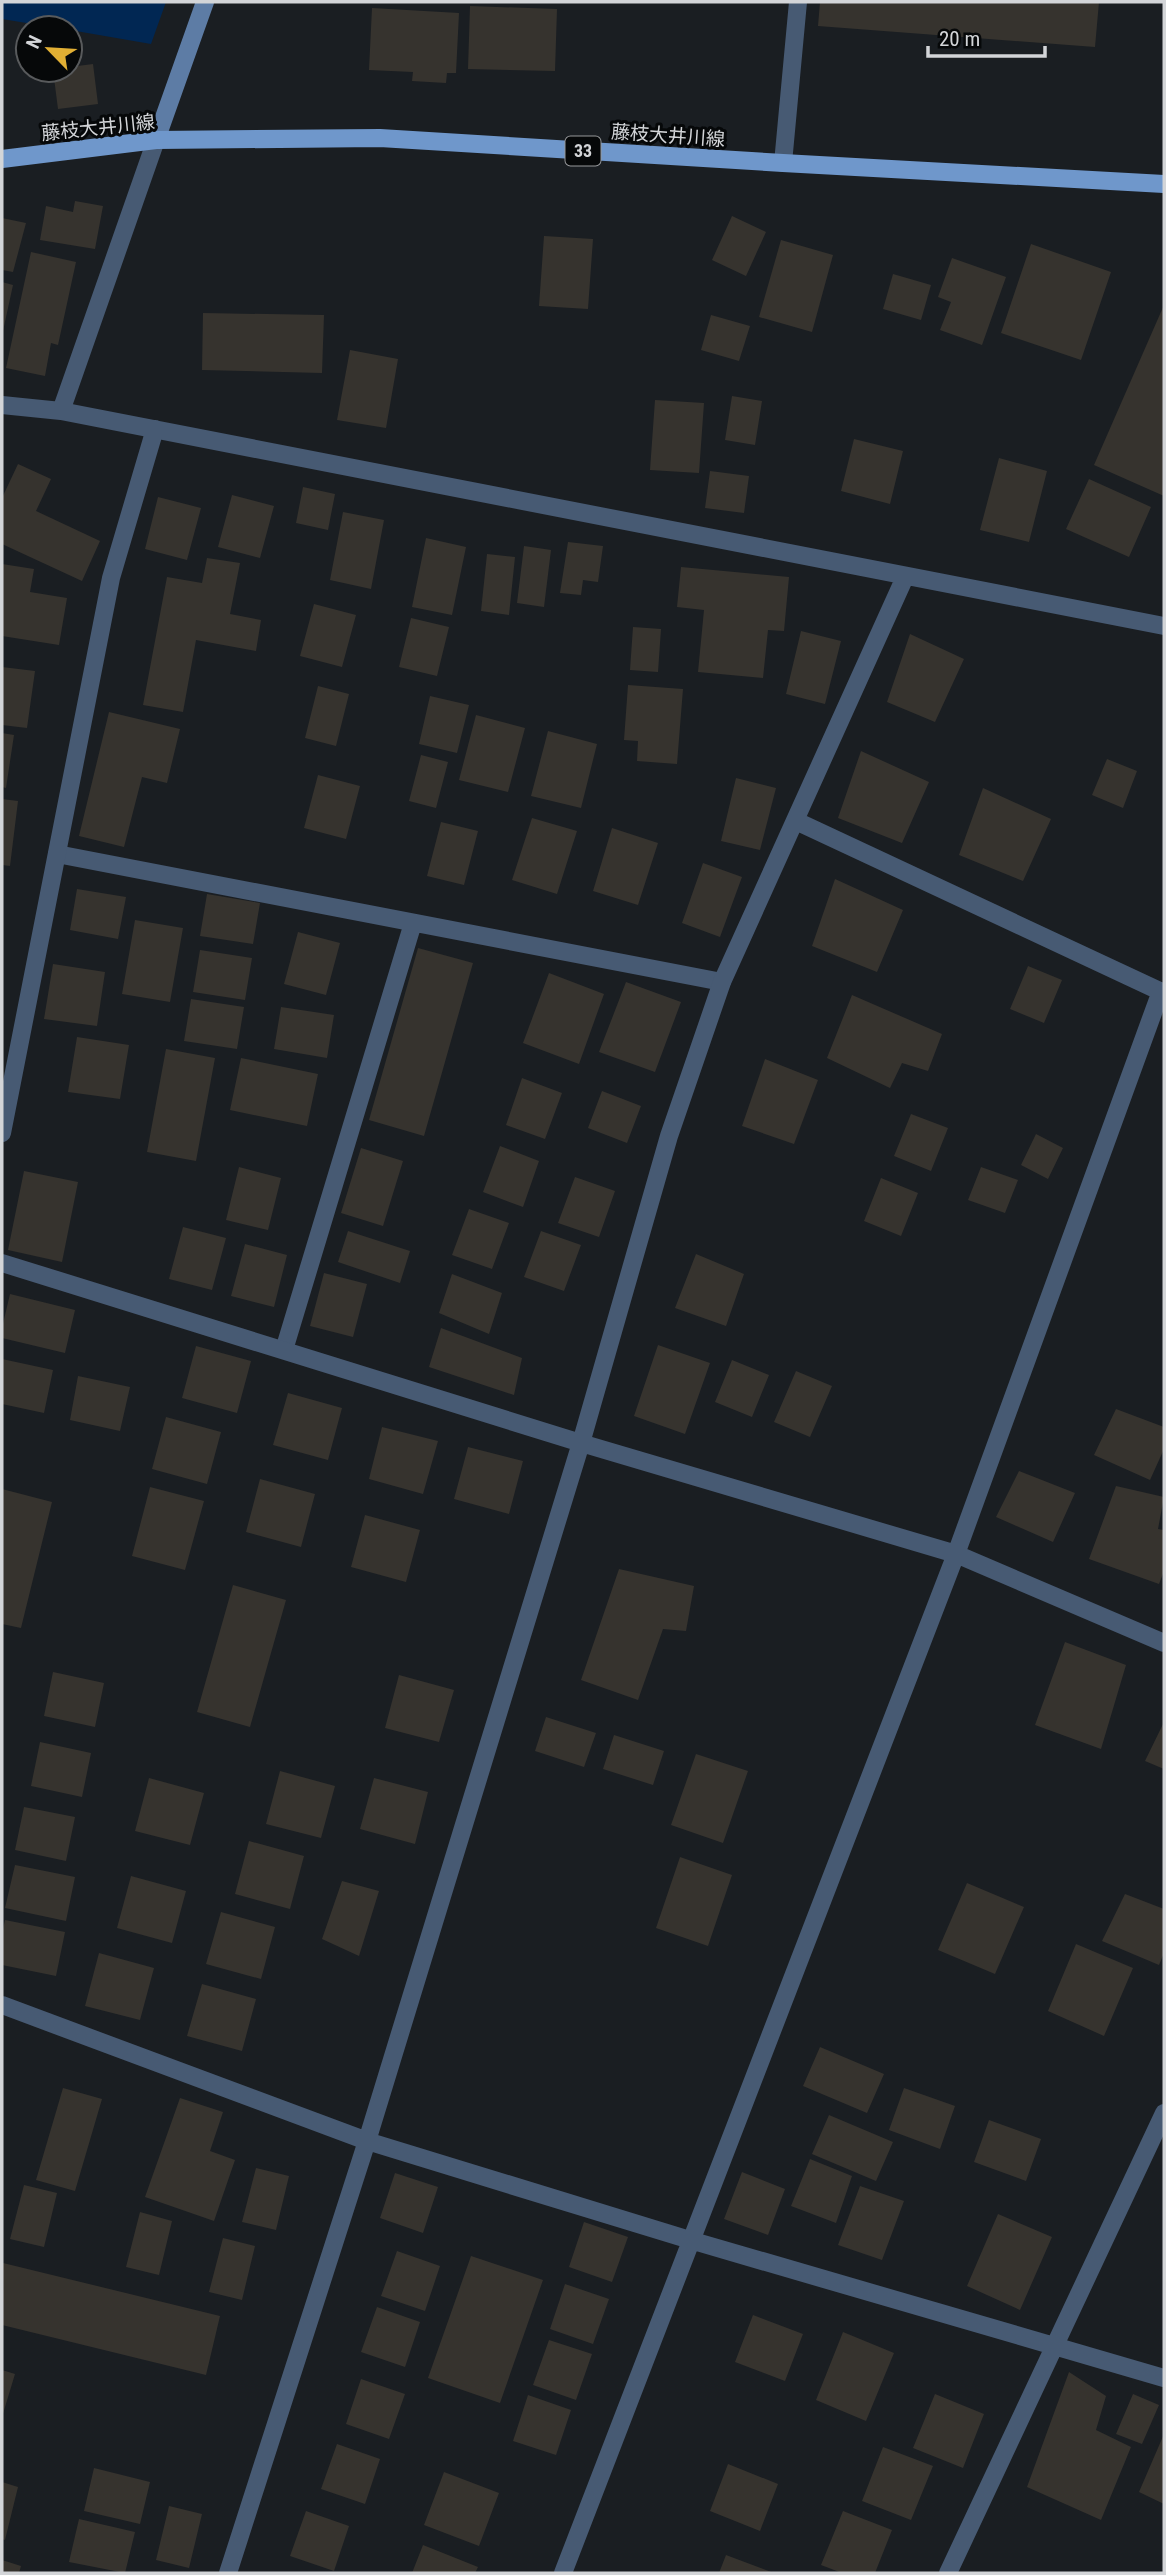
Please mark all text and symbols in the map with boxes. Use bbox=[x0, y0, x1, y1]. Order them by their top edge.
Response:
north arrow bbox=[14, 14, 84, 84]
scale bar bbox=[928, 14, 1045, 58]
text: 20 m bbox=[939, 27, 980, 51]
text: N bbox=[21, 32, 47, 52]
street label: 藤枝大井川線 bbox=[40, 110, 156, 145]
street label: 藤枝大井川線 bbox=[610, 120, 726, 151]
road number: 33 bbox=[566, 136, 600, 166]

